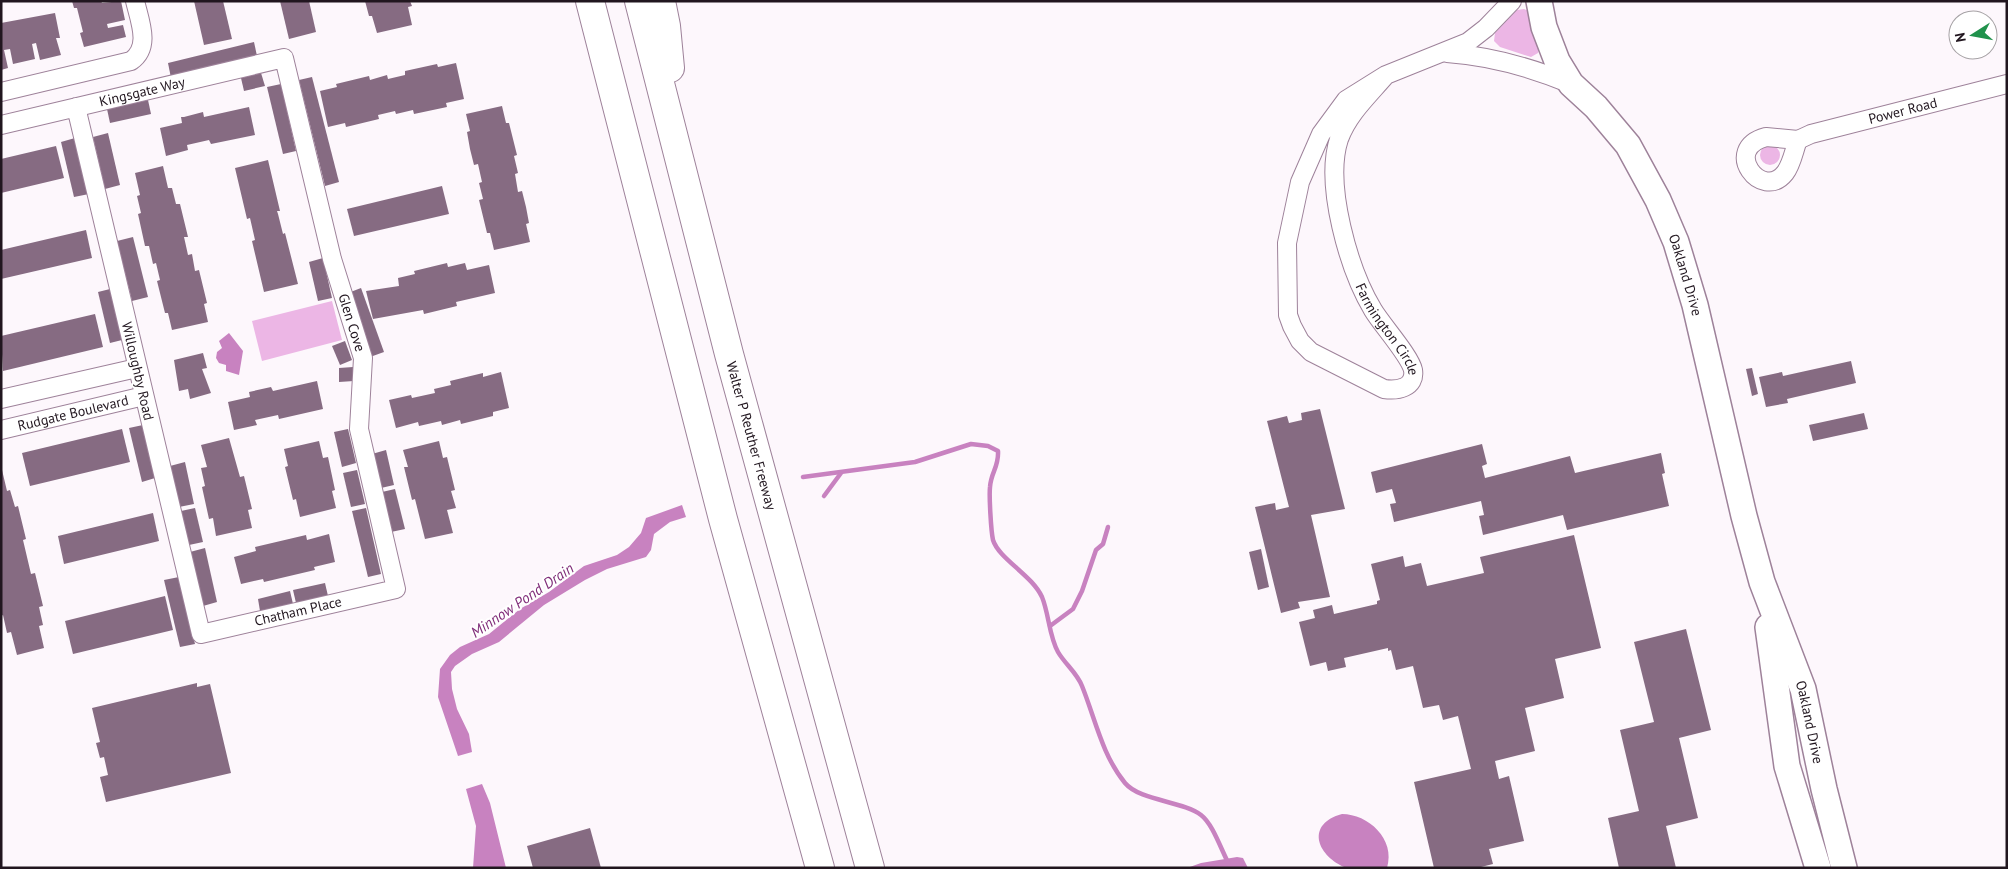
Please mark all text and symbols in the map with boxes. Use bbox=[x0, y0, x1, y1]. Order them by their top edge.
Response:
north arrow bbox=[1948, 10, 1998, 60]
text: N bbox=[1951, 31, 1970, 44]
street label: Kingsgate Way bbox=[97, 73, 187, 110]
street label: Power Road bbox=[1867, 93, 1939, 128]
street label: Oakland Drive bbox=[1665, 231, 1706, 318]
street label: Farmington Circle bbox=[1352, 280, 1423, 376]
street label: Glen Cove bbox=[334, 291, 369, 354]
street label: Willoughby Road bbox=[118, 320, 158, 422]
street label: Walter P Reuther Freeway bbox=[722, 359, 781, 513]
street label: Rudgate Boulevard bbox=[16, 391, 130, 435]
water label: Minnow Pond Drain bbox=[467, 558, 577, 642]
street label: Chatham Place bbox=[253, 592, 343, 630]
street label: Oakland Drive bbox=[1792, 678, 1827, 765]

